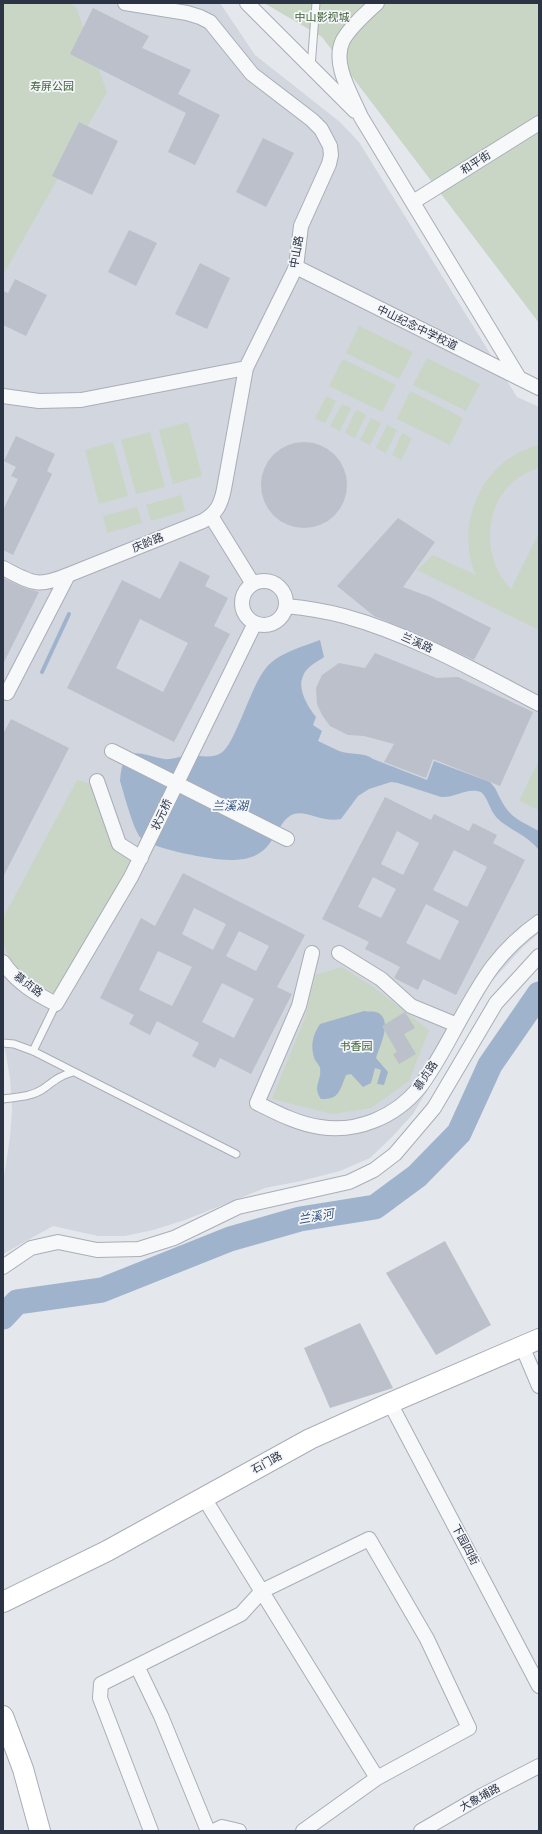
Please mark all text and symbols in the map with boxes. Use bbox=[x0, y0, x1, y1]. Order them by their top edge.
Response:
park label: 中山影视城 bbox=[295, 11, 349, 25]
park label: 寿屏公园 bbox=[30, 80, 74, 94]
street label: 和平街 bbox=[459, 149, 493, 177]
street label: 中山路 bbox=[288, 235, 306, 269]
street label: 中山纪念中学校道 bbox=[375, 303, 459, 353]
street label: 庆龄路 bbox=[130, 531, 166, 555]
street label: 兰溪路 bbox=[399, 630, 435, 656]
street label: 状元桥 bbox=[149, 797, 175, 833]
water label: 兰溪湖 bbox=[212, 799, 248, 813]
street label: 慕贞路 bbox=[11, 970, 45, 1000]
park label: 书香园 bbox=[340, 1040, 372, 1054]
street label: 慕贞路 bbox=[411, 1059, 441, 1093]
water label: 兰溪河 bbox=[297, 1207, 335, 1227]
street label: 石门路 bbox=[249, 1449, 285, 1477]
street label: 下园四街 bbox=[449, 1522, 481, 1568]
street label: 大象埔路 bbox=[458, 1782, 502, 1814]

